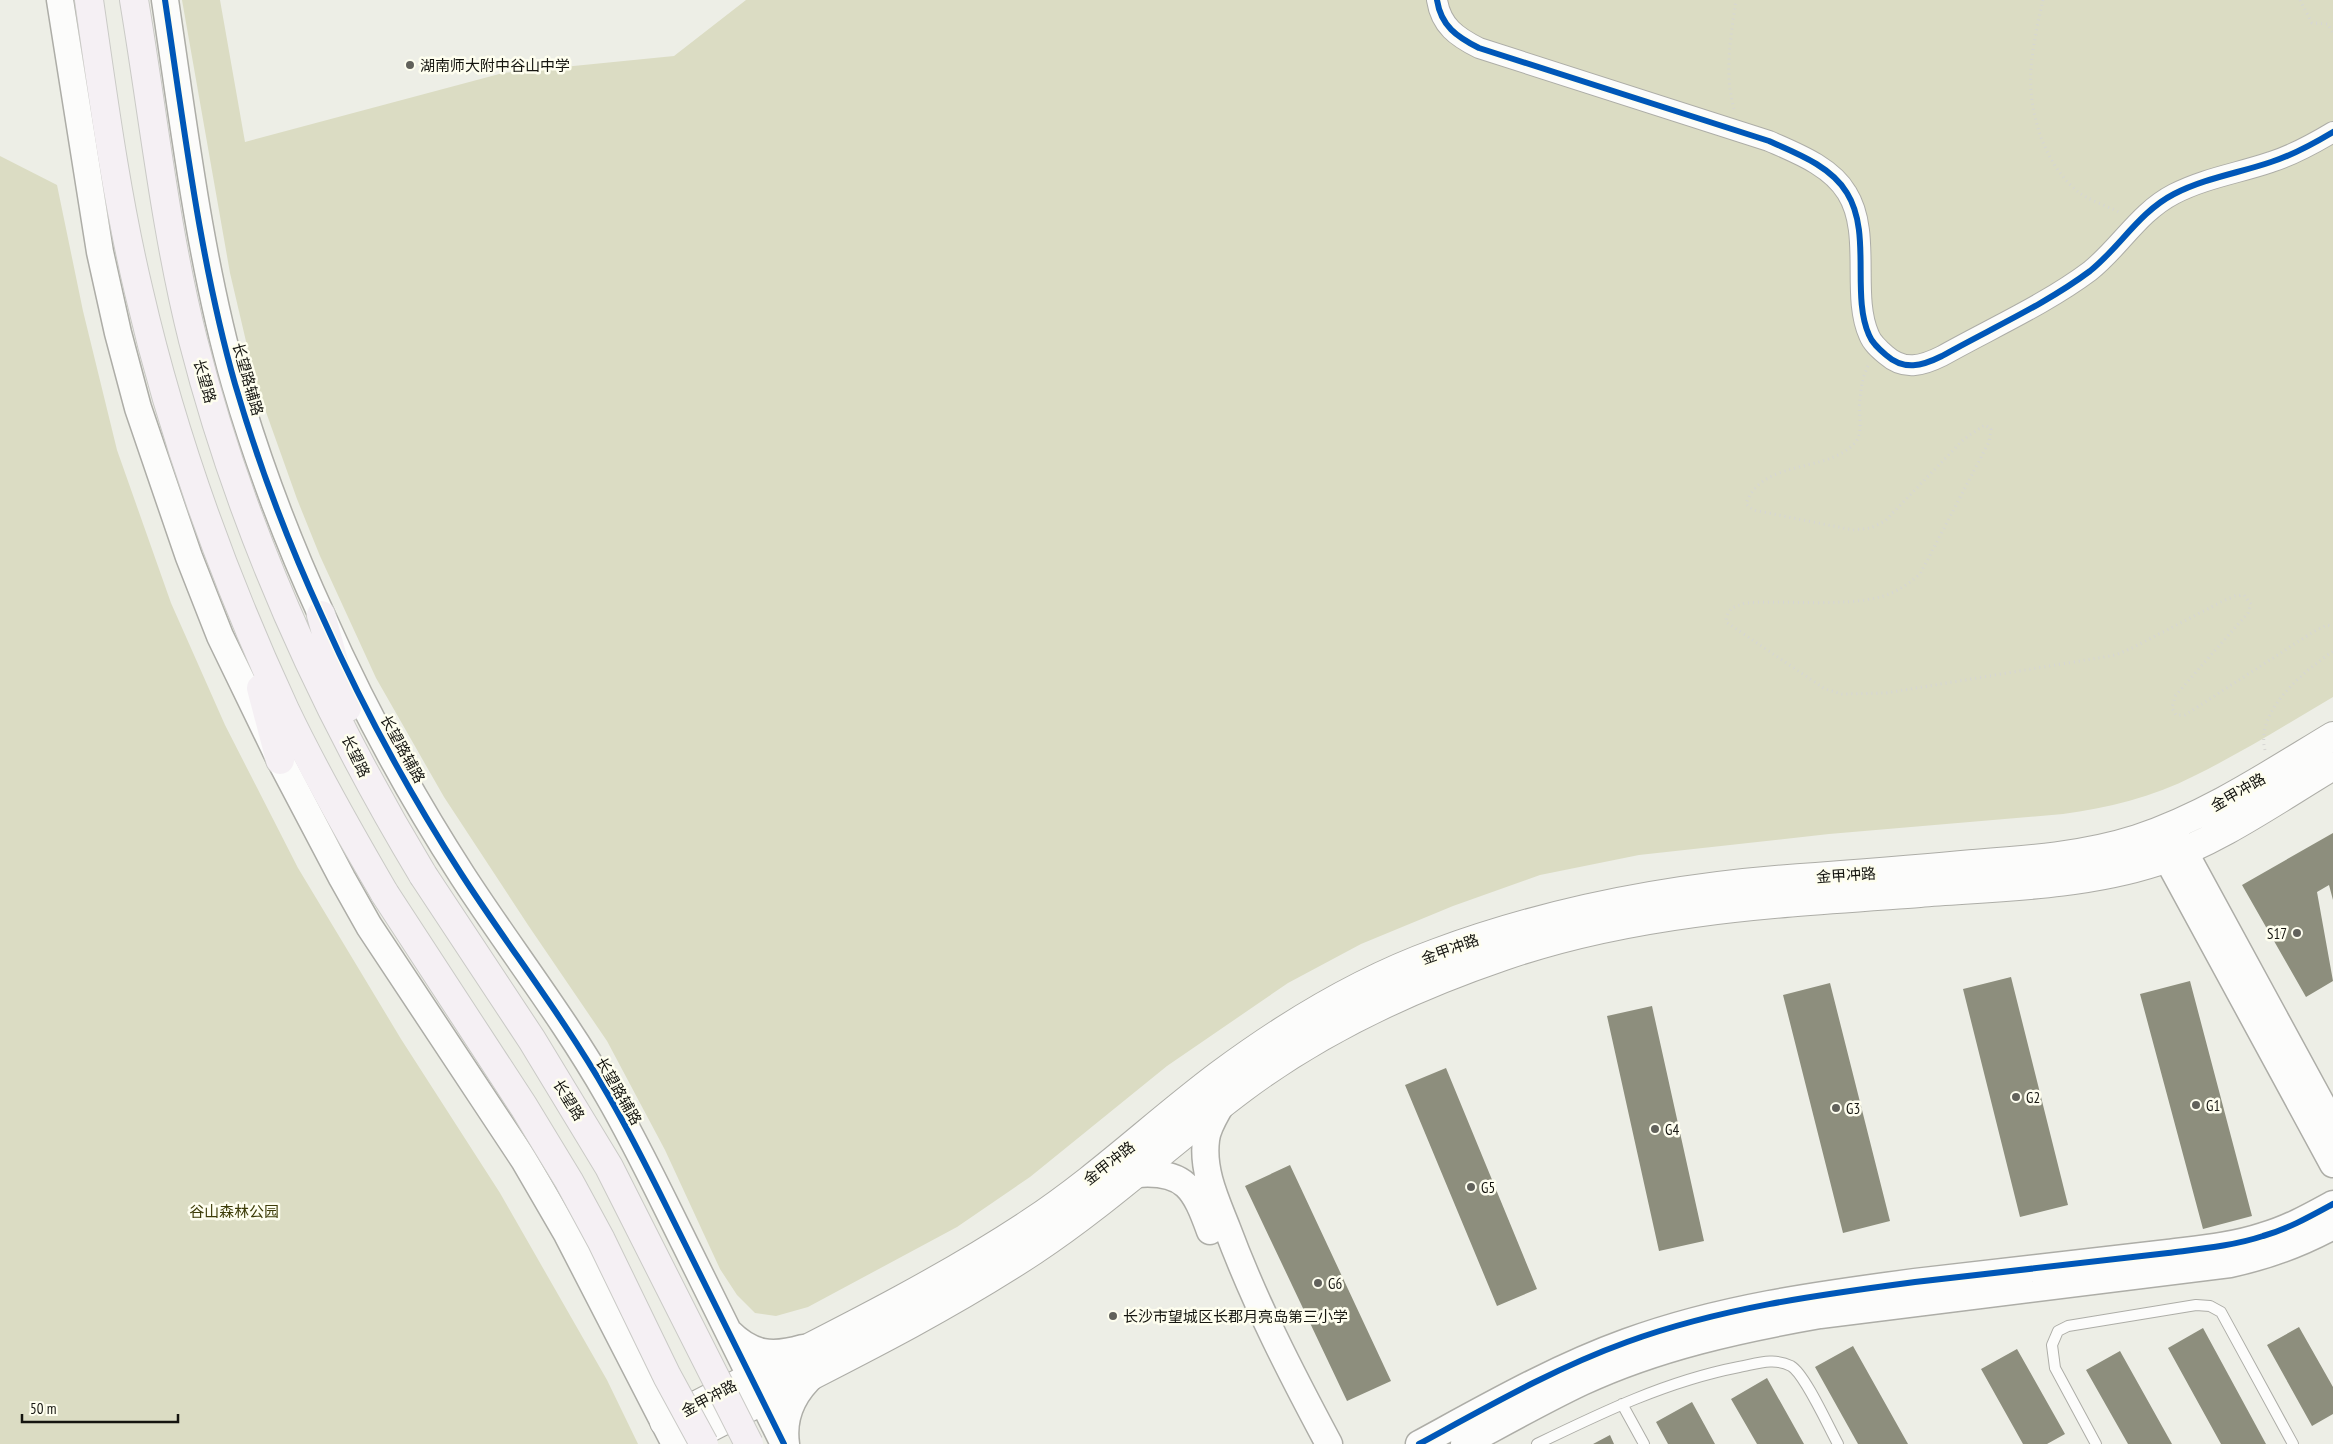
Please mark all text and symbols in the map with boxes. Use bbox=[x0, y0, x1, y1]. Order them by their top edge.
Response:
place label: 湖南师大附中谷山中学 bbox=[420, 56, 570, 75]
marker: 湖南师大附中谷山中学 bbox=[404, 59, 416, 71]
street label: 长望路辅路 bbox=[229, 340, 267, 418]
street label: 长望路 bbox=[190, 357, 220, 405]
street label: 长望路辅路 bbox=[377, 712, 429, 786]
street label: 长望路 bbox=[338, 732, 374, 780]
street label: 金甲冲路 bbox=[2207, 769, 2269, 815]
street label: 金甲冲路 bbox=[1815, 863, 1877, 887]
place label: S17 bbox=[2267, 924, 2287, 943]
marker: S17 bbox=[2291, 927, 2303, 939]
street label: 金甲冲路 bbox=[1419, 930, 1481, 968]
street label: 长望路辅路 bbox=[592, 1054, 646, 1128]
street label: 长望路 bbox=[549, 1076, 589, 1124]
place label: G2 bbox=[2026, 1088, 2040, 1107]
marker: G2 bbox=[2010, 1091, 2022, 1103]
place label: G1 bbox=[2206, 1096, 2220, 1115]
place label: G3 bbox=[1846, 1099, 1860, 1118]
marker: G1 bbox=[2190, 1099, 2202, 1111]
marker: G3 bbox=[1830, 1102, 1842, 1114]
place label: G4 bbox=[1665, 1120, 1679, 1139]
marker: G4 bbox=[1649, 1123, 1661, 1135]
street label: 金甲冲路 bbox=[1080, 1137, 1138, 1189]
place label: G5 bbox=[1481, 1178, 1495, 1197]
marker: G5 bbox=[1465, 1181, 1477, 1193]
park label: 谷山森林公园 bbox=[189, 1202, 279, 1221]
place label: G6 bbox=[1328, 1274, 1342, 1293]
marker: G6 bbox=[1312, 1277, 1324, 1289]
place label: 长沙市望城区长郡月亮岛第三小学 bbox=[1123, 1307, 1348, 1326]
marker: 长沙市望城区长郡月亮岛第三小学 bbox=[1107, 1310, 1119, 1322]
street label: 金甲冲路 bbox=[678, 1376, 740, 1420]
scale bar bbox=[22, 1392, 179, 1424]
text: 50 m bbox=[30, 1399, 56, 1418]

